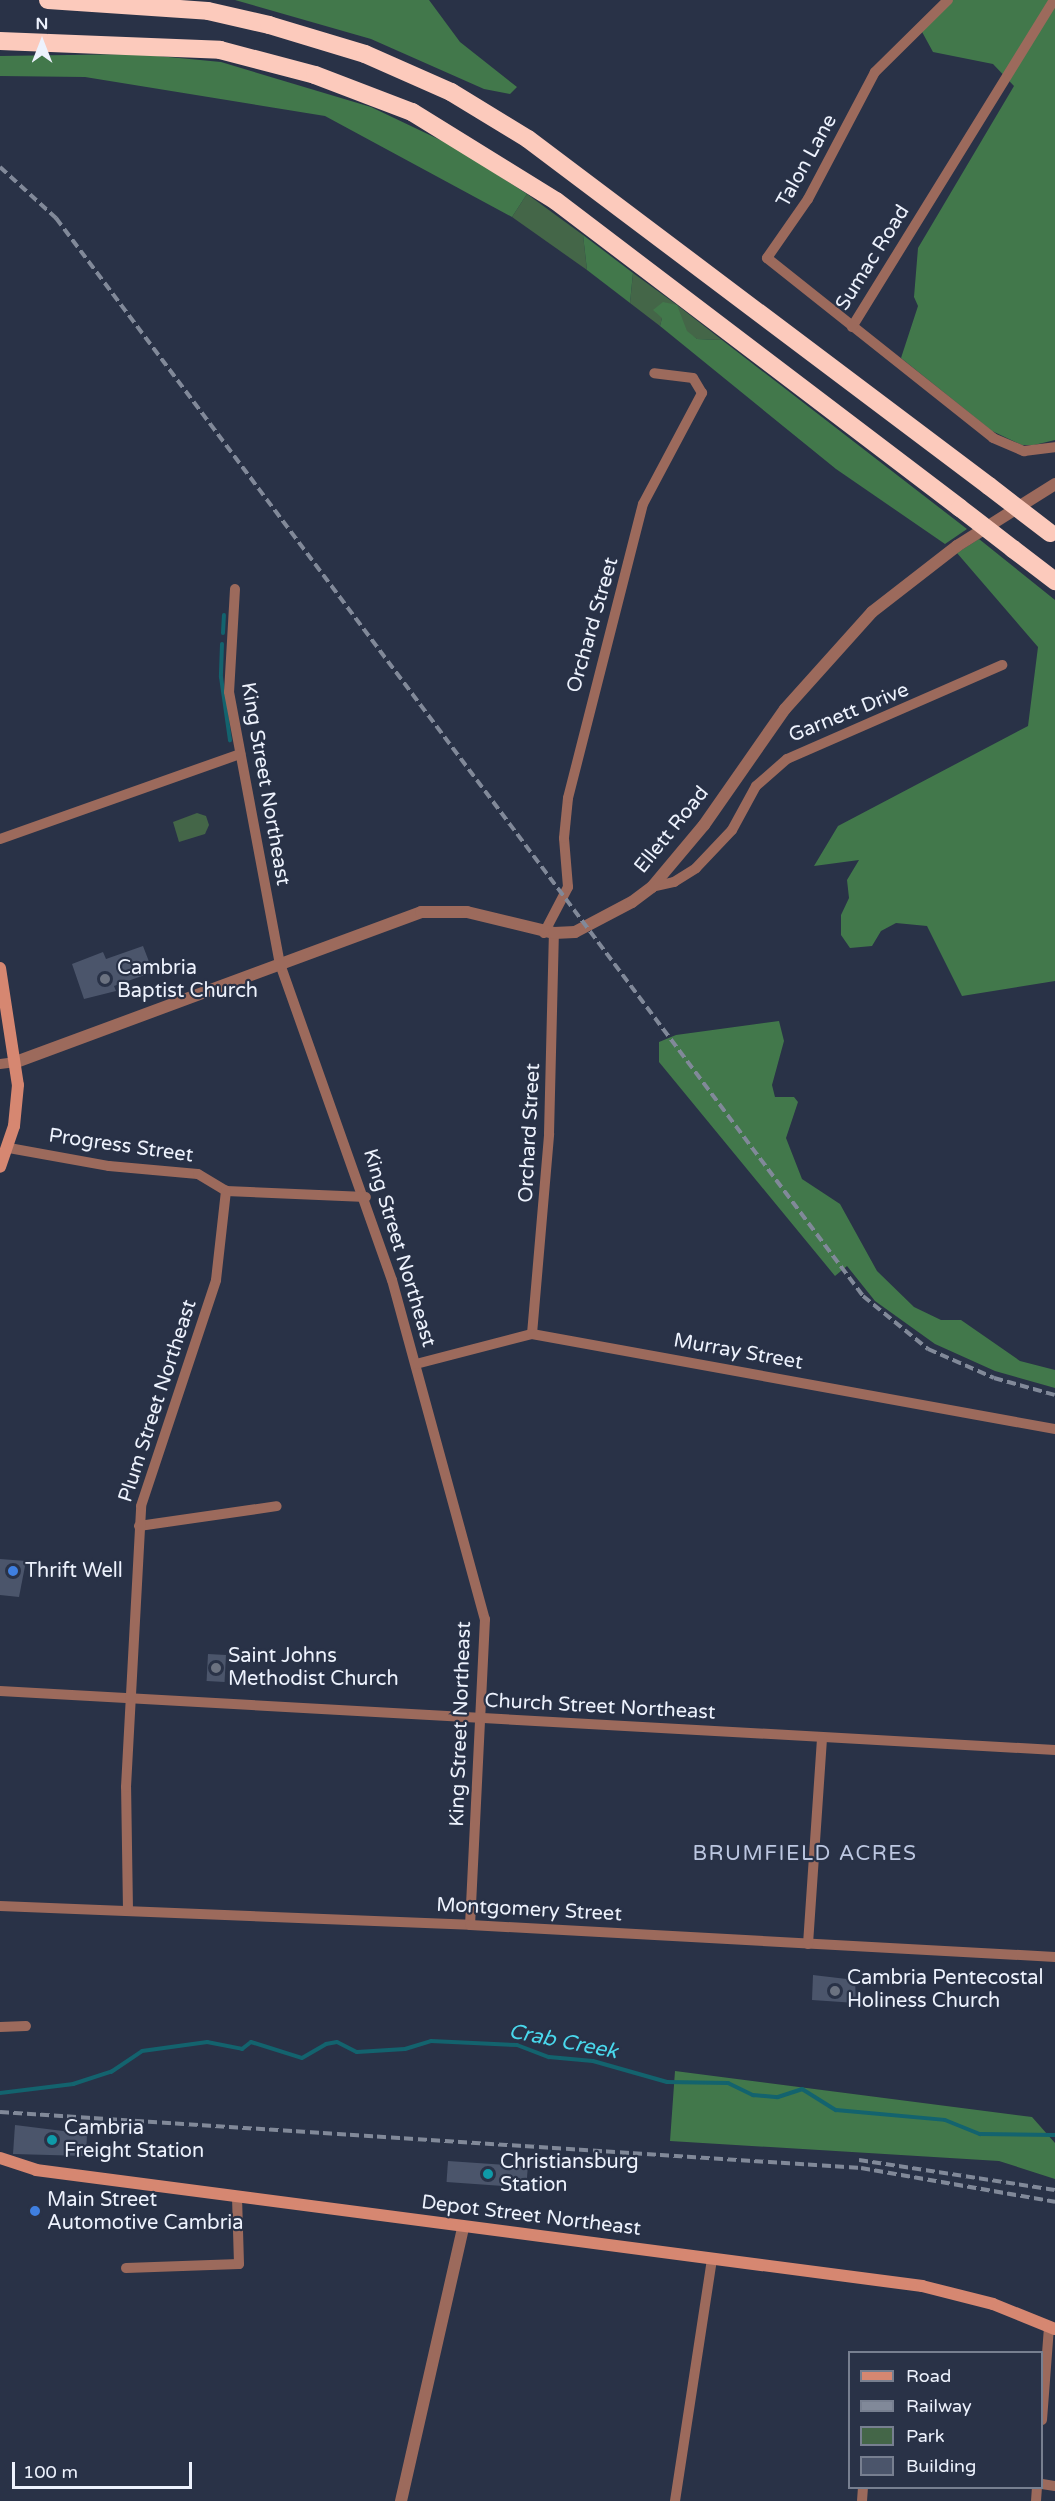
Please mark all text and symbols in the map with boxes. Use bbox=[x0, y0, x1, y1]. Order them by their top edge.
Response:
north arrow bbox=[12, 12, 72, 72]
text: N bbox=[36, 14, 48, 34]
street label: Talon Lane bbox=[772, 110, 842, 212]
street label: Sumac Road bbox=[831, 201, 915, 315]
street label: Orchard Street bbox=[562, 554, 624, 696]
street label: Garnett Drive bbox=[785, 678, 913, 748]
street label: King Street Northeast bbox=[235, 681, 295, 887]
street label: Ellett Road bbox=[630, 782, 714, 878]
place label: Cambria Baptist Church bbox=[117, 956, 258, 1003]
marker: Cambria Baptist Church bbox=[98, 972, 112, 986]
street label: Orchard Street bbox=[514, 1063, 546, 1203]
street label: Progress Street bbox=[47, 1124, 195, 1168]
street label: King Street Northeast bbox=[357, 1146, 441, 1350]
street label: Plum Street Northeast bbox=[114, 1297, 202, 1505]
street label: Murray Street bbox=[672, 1329, 804, 1375]
place label: Thrift Well bbox=[25, 1559, 123, 1583]
marker: Thrift Well bbox=[6, 1564, 20, 1578]
street label: King Street Northeast bbox=[445, 1621, 477, 1827]
place label: Saint Johns Methodist Church bbox=[228, 1644, 399, 1691]
marker: Saint Johns Methodist Church bbox=[209, 1661, 223, 1675]
street label: Church Street Northeast bbox=[484, 1689, 716, 1725]
district label: BRUMFIELD ACRES bbox=[693, 1841, 917, 1867]
street label: Montgomery Street bbox=[436, 1893, 622, 1927]
place label: Cambria Pentecostal Holiness Church bbox=[847, 1967, 1044, 2014]
marker: Cambria Pentecostal Holiness Church bbox=[828, 1984, 842, 1998]
water label: Crab Creek bbox=[506, 2019, 620, 2065]
place label: Cambria Freight Station bbox=[64, 2116, 204, 2163]
marker: Cambria Freight Station bbox=[45, 2133, 59, 2147]
place label: Christiansburg Station bbox=[500, 2150, 639, 2197]
marker: Christiansburg Station bbox=[481, 2167, 495, 2181]
place label: Main Street Automotive Cambria bbox=[47, 2188, 244, 2235]
street label: Depot Street Northeast bbox=[420, 2191, 642, 2241]
marker: Main Street Automotive Cambria bbox=[28, 2204, 42, 2218]
legend bbox=[848, 2351, 1043, 2489]
text: Road bbox=[906, 2365, 951, 2387]
text: Railway bbox=[906, 2395, 972, 2417]
text: Park bbox=[906, 2425, 944, 2447]
scale bar bbox=[15, 2450, 195, 2488]
text: Building bbox=[906, 2455, 976, 2477]
text: 100 m bbox=[23, 2461, 78, 2483]

